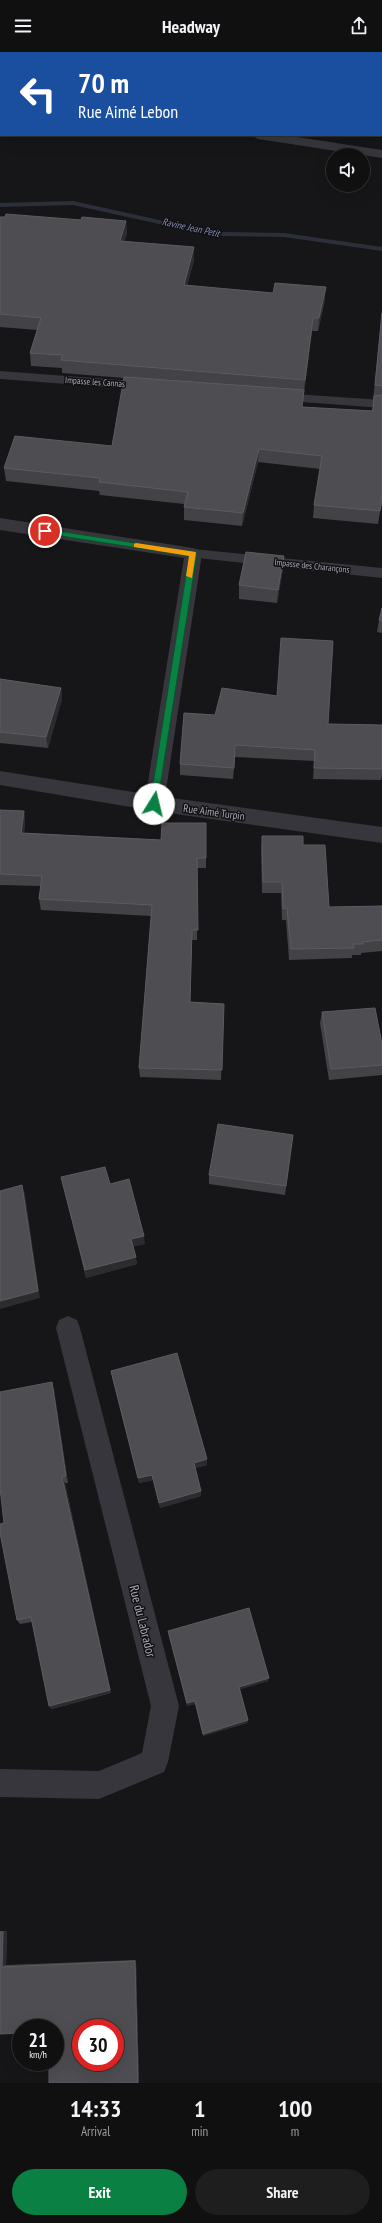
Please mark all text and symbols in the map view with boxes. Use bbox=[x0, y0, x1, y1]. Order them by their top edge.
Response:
icon: menu bbox=[12, 15, 34, 37]
text: Headway bbox=[162, 15, 220, 38]
icon: share bbox=[348, 15, 370, 37]
text: 70 m bbox=[78, 64, 129, 101]
icon: left bbox=[12, 68, 64, 120]
text: Rue Aimé Lebon bbox=[78, 100, 178, 123]
map controls bbox=[326, 148, 370, 192]
button: sound bbox=[326, 148, 370, 192]
water label: Ravine Jean Petit bbox=[161, 215, 222, 240]
street label: Impasse les Cannas bbox=[65, 374, 125, 389]
pin bbox=[28, 514, 62, 548]
icon: arrive bbox=[34, 520, 56, 542]
street label: Impasse des Charançons bbox=[274, 556, 350, 575]
position arrow bbox=[133, 783, 175, 825]
street label: Rue Aimé Turpin bbox=[182, 801, 246, 823]
street label: Rue du Labrador bbox=[125, 1583, 160, 1659]
speed limit sign: 30 bbox=[72, 2019, 124, 2071]
text: 21 bbox=[28, 2027, 48, 2053]
text: km/h bbox=[29, 2048, 47, 2061]
text: 14:33 bbox=[70, 2093, 122, 2124]
text: 1 bbox=[194, 2093, 205, 2124]
text: 100 bbox=[278, 2093, 312, 2124]
text: Arrival bbox=[81, 2123, 110, 2140]
text: min bbox=[191, 2123, 208, 2140]
text: m bbox=[291, 2123, 299, 2140]
button: Exit bbox=[12, 2169, 187, 2215]
button: Share bbox=[195, 2169, 370, 2215]

